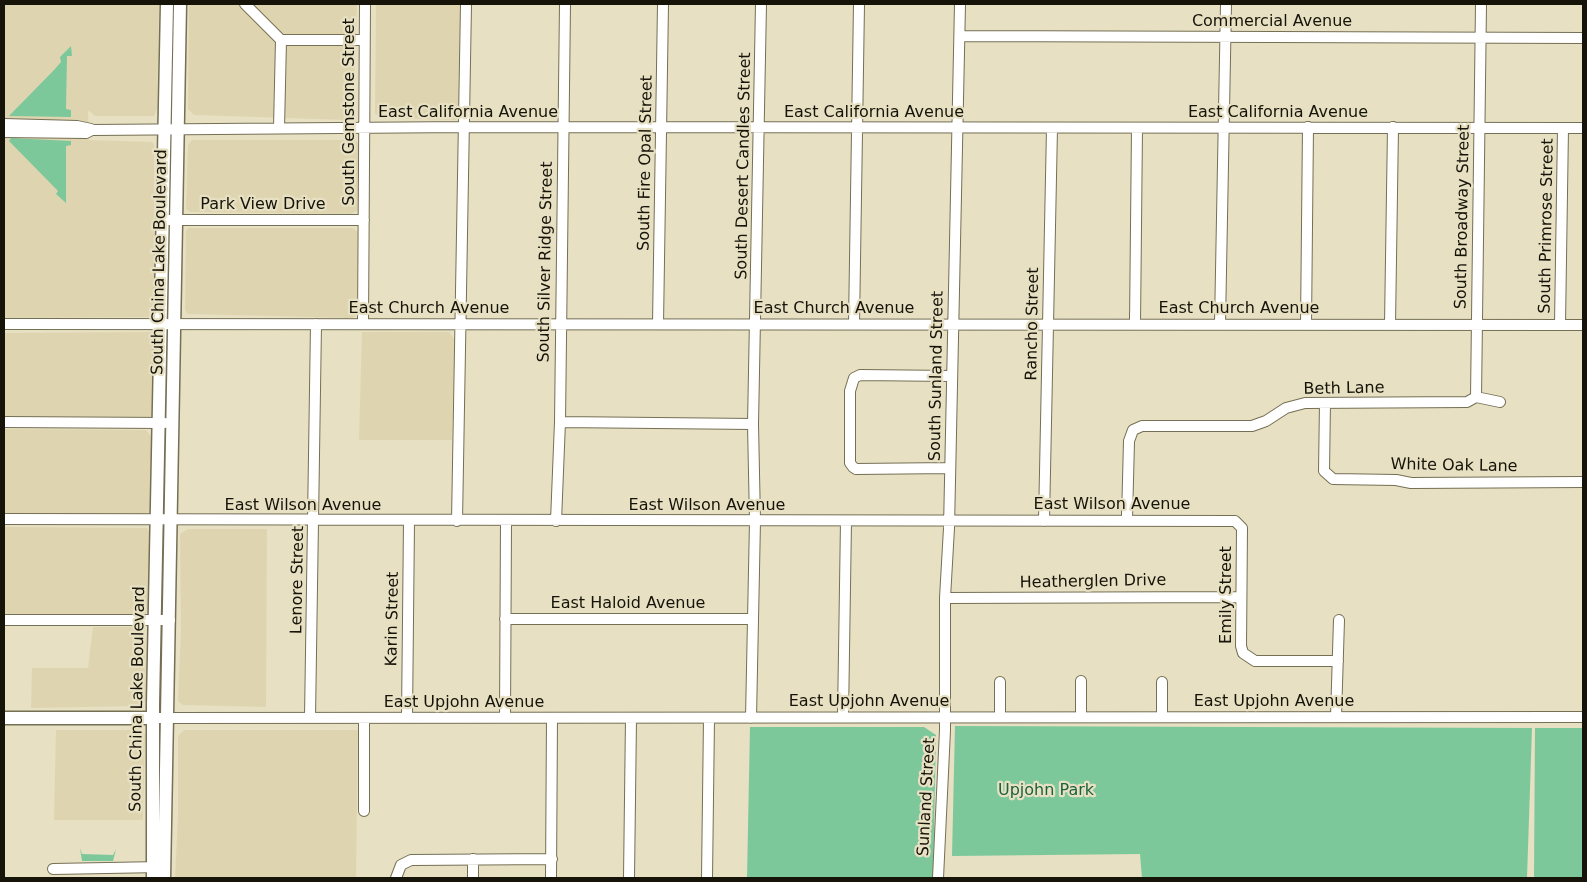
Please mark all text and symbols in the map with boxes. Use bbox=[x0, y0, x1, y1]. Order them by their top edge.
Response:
street label: Commercial Avenue bbox=[1192, 12, 1352, 32]
street label: South Gemstone Street bbox=[340, 18, 360, 206]
street label: South Desert Candles Street bbox=[732, 52, 756, 280]
street label: South Fire Opal Street bbox=[635, 75, 657, 251]
street label: East California Avenue bbox=[378, 103, 558, 123]
street label: East California Avenue bbox=[784, 103, 964, 123]
street label: East California Avenue bbox=[1188, 103, 1368, 123]
street label: South Broadway Street bbox=[1452, 125, 1474, 309]
street label: South Primrose Street bbox=[1536, 138, 1558, 314]
street label: South China Lake Boulevard bbox=[148, 149, 172, 375]
street label: South Silver Ridge Street bbox=[535, 161, 557, 363]
street label: Park View Drive bbox=[200, 195, 326, 215]
street label: Rancho Street bbox=[1022, 267, 1044, 381]
street label: South Sunland Street bbox=[926, 291, 948, 461]
street label: East Church Avenue bbox=[349, 299, 509, 319]
street label: East Church Avenue bbox=[754, 299, 914, 319]
street label: East Church Avenue bbox=[1159, 299, 1319, 319]
street label: Beth Lane bbox=[1303, 379, 1385, 399]
street label: White Oak Lane bbox=[1390, 455, 1518, 477]
street label: East Wilson Avenue bbox=[1034, 495, 1190, 515]
street label: East Wilson Avenue bbox=[225, 496, 381, 516]
street label: East Wilson Avenue bbox=[629, 496, 785, 516]
street label: Lenore Street bbox=[287, 526, 309, 634]
street label: Emily Street bbox=[1217, 546, 1237, 644]
street label: Karin Street bbox=[383, 571, 403, 667]
street label: Heatherglen Drive bbox=[1020, 571, 1166, 593]
street label: South China Lake Boulevard bbox=[126, 586, 150, 812]
street label: East Haloid Avenue bbox=[551, 594, 705, 614]
street label: East Upjohn Avenue bbox=[789, 692, 949, 712]
street label: East Upjohn Avenue bbox=[1194, 692, 1354, 712]
street label: East Upjohn Avenue bbox=[384, 693, 544, 713]
street label: Sunland Street bbox=[914, 737, 940, 857]
park label: Upjohn Park bbox=[998, 781, 1094, 801]

